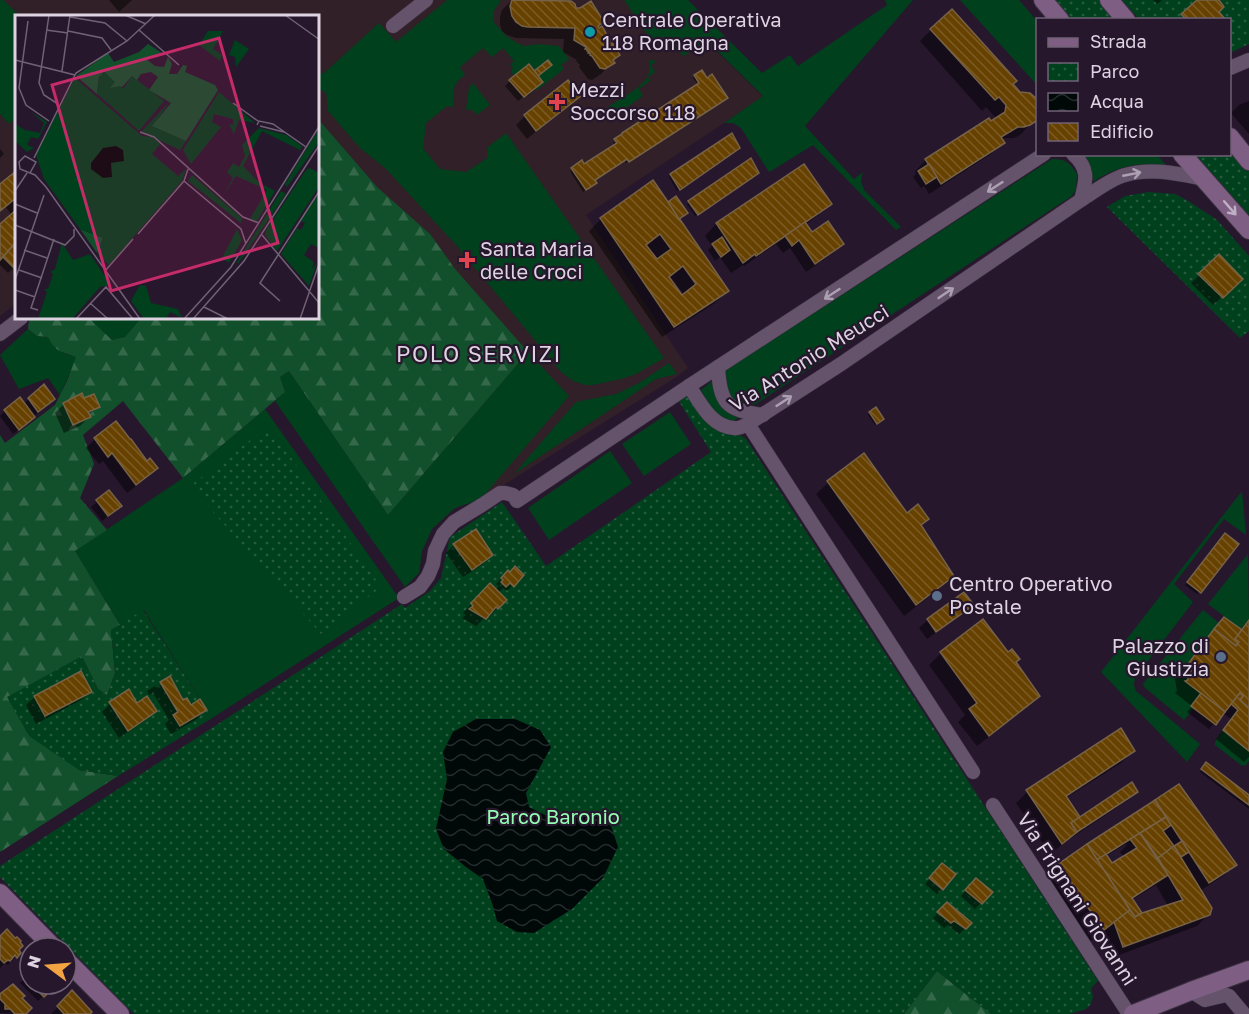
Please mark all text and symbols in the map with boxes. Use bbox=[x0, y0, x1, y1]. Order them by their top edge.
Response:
place label: Centrale Operativa 118 Romagna bbox=[602, 7, 782, 54]
inset map bbox=[15, 15, 320, 320]
legend bbox=[1036, 18, 1231, 156]
marker: Centrale Operativa 118 Romagna bbox=[583, 25, 597, 39]
text: Strada bbox=[1090, 30, 1147, 52]
text: Parco bbox=[1090, 60, 1139, 82]
place label: Mezzi Soccorso 118 bbox=[570, 77, 696, 124]
text: Acqua bbox=[1090, 90, 1144, 112]
marker: Mezzi Soccorso 118 bbox=[548, 93, 566, 111]
text: Edificio bbox=[1090, 120, 1154, 142]
one-way arrow bbox=[1122, 168, 1141, 179]
one-way arrow bbox=[987, 180, 1004, 193]
one-way arrow bbox=[1223, 200, 1237, 215]
place label: Santa Maria delle Croci bbox=[480, 236, 593, 283]
marker: Santa Maria delle Croci bbox=[458, 251, 476, 269]
one-way arrow bbox=[824, 287, 841, 300]
one-way arrow bbox=[937, 287, 953, 299]
street label: Via Antonio Meucci bbox=[724, 298, 893, 416]
district label: POLO SERVIZI bbox=[396, 340, 562, 367]
one-way arrow bbox=[775, 395, 792, 408]
place label: Centro Operativo Postale bbox=[949, 571, 1112, 618]
marker: Centro Operativo Postale bbox=[930, 589, 944, 603]
place label: Palazzo di Giustizia bbox=[1112, 633, 1209, 680]
marker: Palazzo di Giustizia bbox=[1214, 650, 1228, 664]
park label: Parco Baronio bbox=[486, 804, 620, 828]
street label: Via Frignani Giovanni bbox=[1013, 807, 1143, 990]
north arrow bbox=[18, 936, 78, 996]
text: N bbox=[22, 953, 45, 970]

